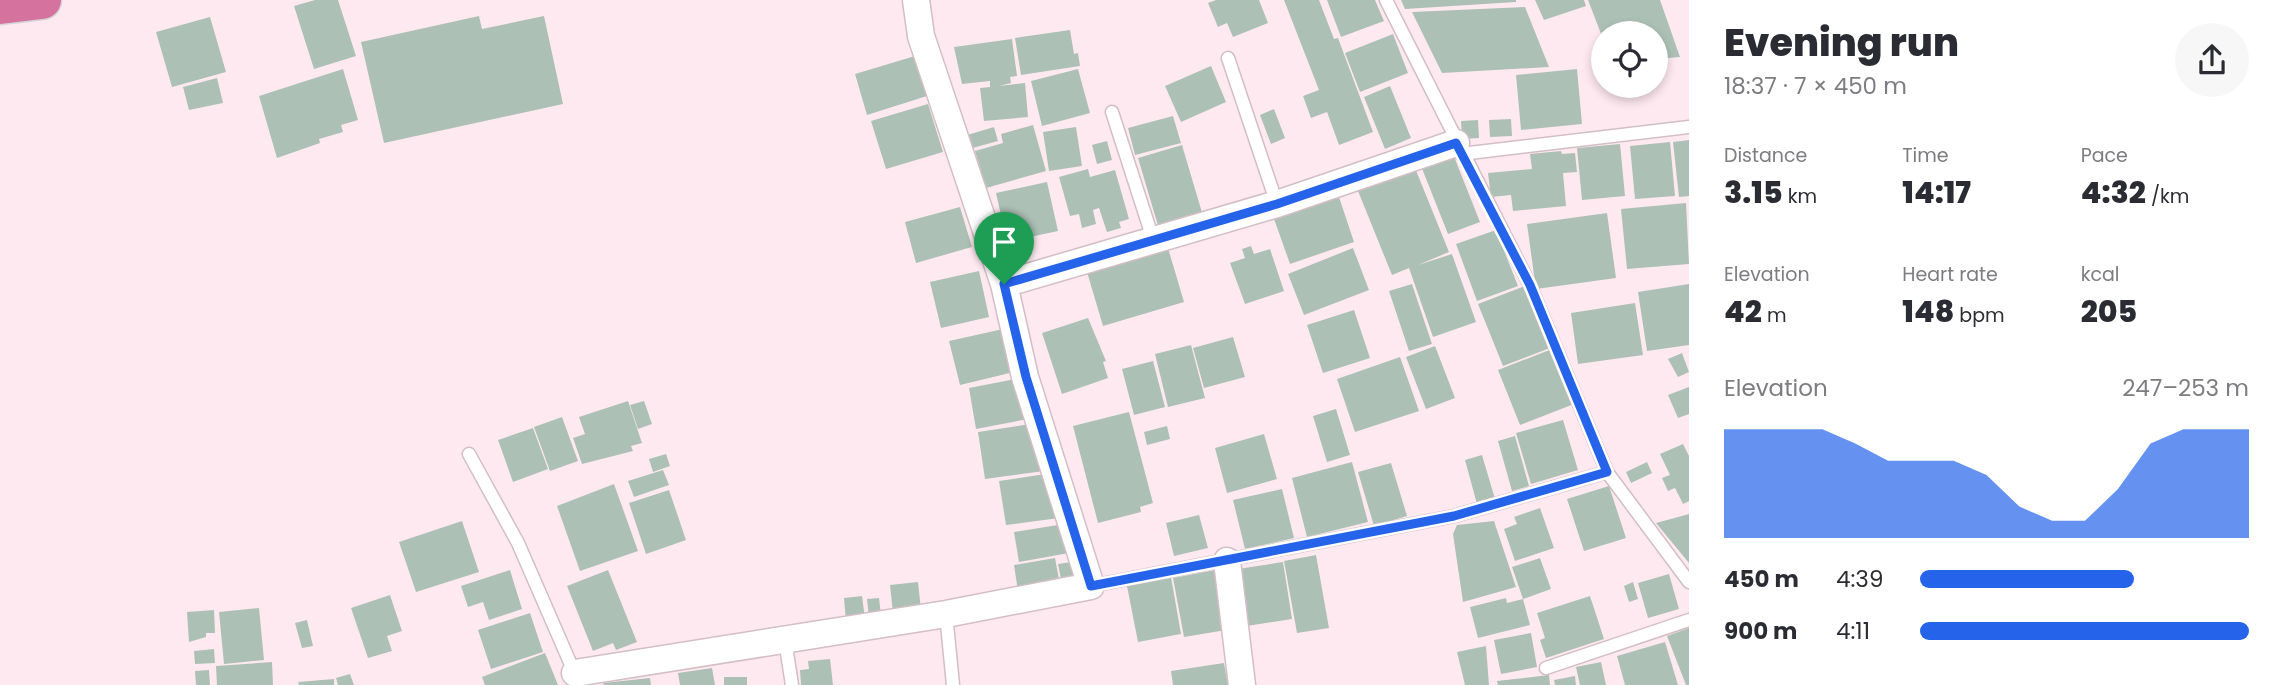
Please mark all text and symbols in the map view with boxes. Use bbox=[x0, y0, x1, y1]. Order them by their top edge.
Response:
text: Evening run bbox=[1724, 16, 1959, 69]
map controls bbox=[1591, 21, 1668, 98]
button: locate bbox=[1591, 21, 1668, 98]
button: share bbox=[2175, 23, 2249, 97]
text: 18:37 · 7 × 450 m bbox=[1724, 70, 1907, 102]
text: Distance bbox=[1724, 142, 1807, 169]
text: Time bbox=[1902, 142, 1949, 169]
text: Pace bbox=[2081, 142, 2128, 169]
text: 3.15 bbox=[1724, 171, 1783, 214]
text: 14:17 bbox=[1902, 171, 1971, 214]
text: 4:32 bbox=[2081, 171, 2146, 214]
text: km bbox=[1783, 183, 1817, 210]
text: /km bbox=[2146, 183, 2189, 210]
pin bbox=[974, 212, 1034, 284]
icon: arrive bbox=[985, 223, 1023, 261]
text: Elevation bbox=[1724, 261, 1810, 288]
text: Heart rate bbox=[1902, 261, 1998, 288]
text: kcal bbox=[2081, 261, 2120, 288]
text: 42 bbox=[1724, 290, 1762, 333]
text: 148 bbox=[1902, 290, 1954, 333]
text: 205 bbox=[2081, 290, 2137, 333]
text: m bbox=[1762, 302, 1786, 329]
text: bpm bbox=[1954, 302, 2005, 329]
text: Elevation bbox=[1724, 372, 1828, 404]
text: 247–253 m bbox=[2122, 372, 2249, 404]
text: 450 m bbox=[1724, 563, 1799, 595]
text: 4:39 bbox=[1836, 563, 1883, 595]
text: 900 m bbox=[1724, 615, 1797, 647]
text: 4:11 bbox=[1836, 615, 1870, 647]

